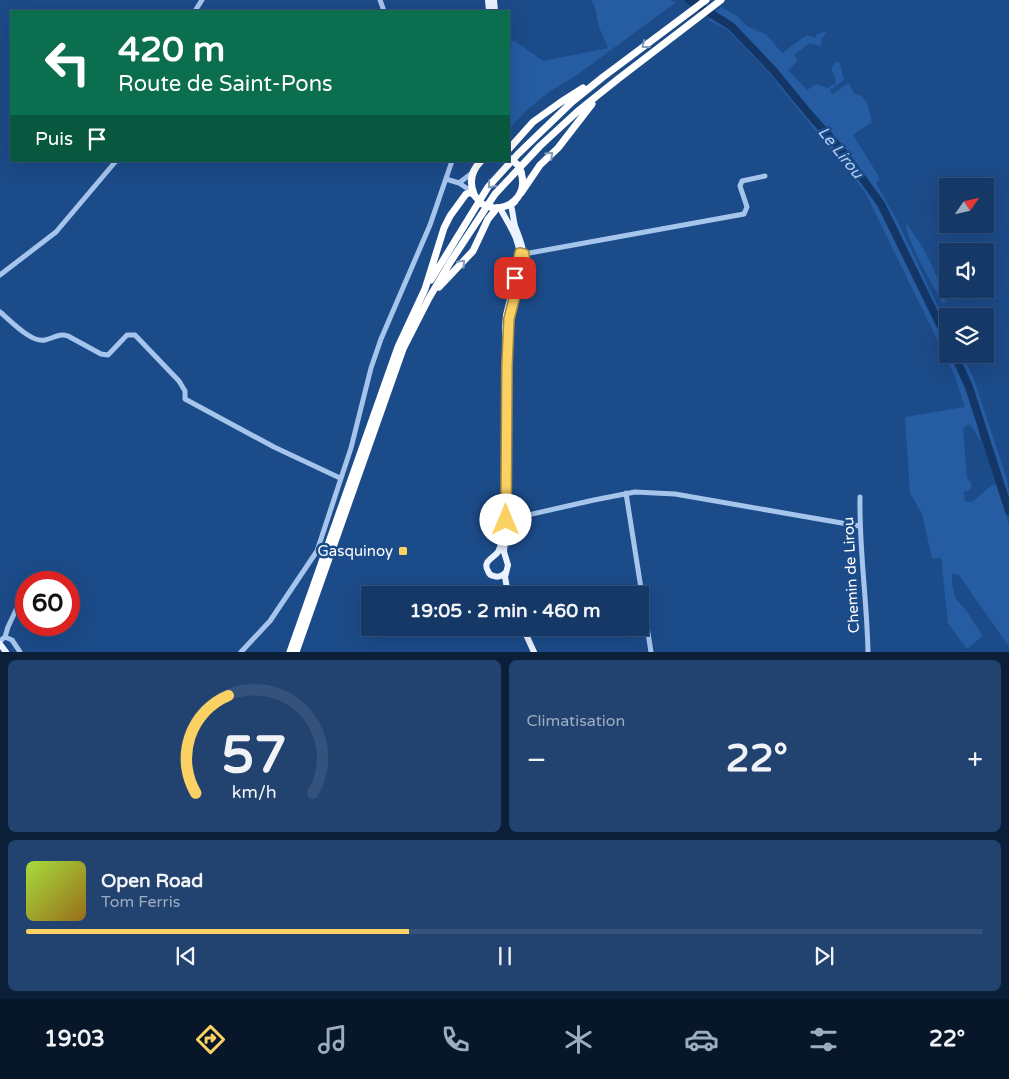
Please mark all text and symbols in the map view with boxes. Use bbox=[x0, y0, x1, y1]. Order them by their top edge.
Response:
text: 420 m bbox=[118, 29, 225, 71]
icon: left bbox=[35, 30, 100, 95]
one-way arrow bbox=[642, 40, 651, 48]
text: Route de Saint-Pons bbox=[118, 71, 333, 97]
water label: Le Lirou bbox=[813, 123, 868, 184]
icon: arrive bbox=[83, 125, 111, 153]
text: Puis bbox=[35, 128, 73, 150]
one-way arrow bbox=[545, 152, 554, 161]
north arrow bbox=[939, 178, 994, 232]
map controls bbox=[939, 178, 994, 363]
one-way arrow bbox=[488, 179, 497, 189]
button: sound bbox=[939, 243, 994, 298]
pin bbox=[494, 257, 536, 299]
one-way arrow bbox=[456, 260, 465, 269]
icon: arrive bbox=[501, 264, 529, 292]
button: layers bbox=[939, 308, 994, 363]
position arrow bbox=[479, 493, 531, 545]
street label: Chemin de Lirou bbox=[839, 516, 863, 634]
place label: Gasquinoy bbox=[317, 542, 393, 560]
marker: Gasquinoy bbox=[397, 545, 409, 557]
speed limit sign: 60 bbox=[15, 571, 80, 636]
text: 19:05 · 2 min · 460 m bbox=[409, 600, 601, 622]
text: Climatisation bbox=[527, 711, 625, 731]
text: 57 bbox=[222, 724, 287, 787]
text: 22° bbox=[726, 736, 788, 782]
text: − bbox=[527, 743, 546, 777]
text: + bbox=[967, 743, 983, 777]
text: km/h bbox=[232, 782, 277, 803]
text: Open Road bbox=[101, 870, 203, 892]
text: Tom Ferris bbox=[101, 892, 180, 912]
icon: previous bbox=[172, 942, 200, 970]
icon: pause bbox=[491, 942, 519, 970]
icon: next bbox=[810, 942, 838, 970]
icon: directions bbox=[193, 1022, 228, 1057]
icon: music bbox=[315, 1022, 350, 1057]
icon: phone bbox=[438, 1022, 473, 1057]
icon: climate bbox=[561, 1022, 596, 1057]
icon: car bbox=[684, 1022, 719, 1057]
icon: filters bbox=[806, 1022, 841, 1057]
text: 19:03 bbox=[44, 1026, 105, 1052]
text: 22° bbox=[929, 1026, 965, 1052]

